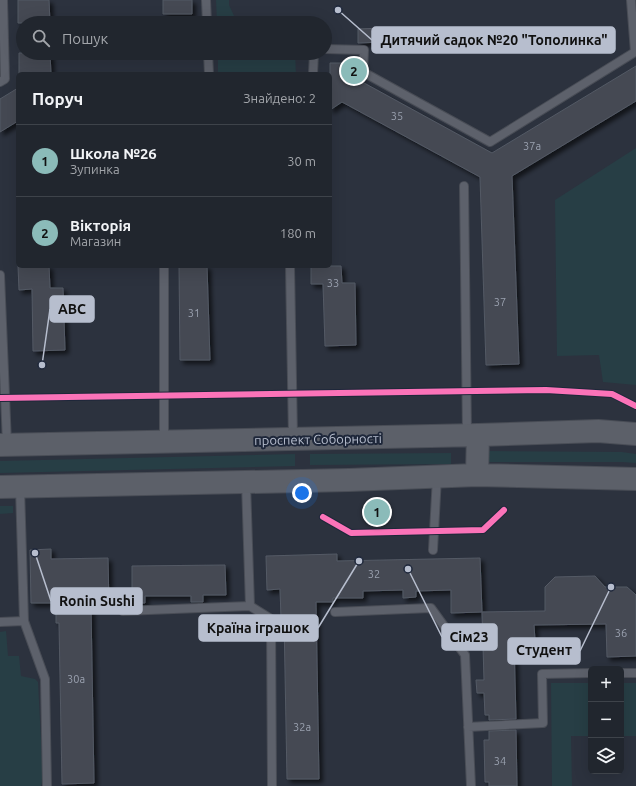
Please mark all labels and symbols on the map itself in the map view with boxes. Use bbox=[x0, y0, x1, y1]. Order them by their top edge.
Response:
callout: Дитячий садок №20 "Тополинка" bbox=[372, 27, 615, 53]
text: Дитячий садок №20 "Тополинка" bbox=[381, 32, 607, 48]
pin: 2 bbox=[341, 56, 367, 86]
house number: 35 bbox=[391, 110, 403, 122]
house number: 37а bbox=[523, 140, 541, 152]
house number: 33 bbox=[327, 277, 339, 289]
callout: АВС bbox=[50, 296, 94, 322]
house number: 37 bbox=[494, 296, 506, 308]
text: АВС bbox=[58, 301, 86, 317]
house number: 31 bbox=[188, 307, 200, 319]
street label: проспект Соборності bbox=[254, 431, 382, 447]
your location bbox=[292, 483, 312, 503]
pin: 1 bbox=[364, 497, 390, 527]
house number: 32 bbox=[368, 568, 380, 580]
callout: Ronin Sushi bbox=[51, 588, 142, 614]
text: Ronin Sushi bbox=[59, 593, 135, 609]
callout: Країна іграшок bbox=[199, 615, 318, 641]
text: Країна іграшок bbox=[207, 620, 309, 636]
callout: Сім23 bbox=[442, 624, 497, 650]
house number: 36 bbox=[615, 627, 627, 639]
text: Сім23 bbox=[449, 629, 489, 645]
callout: Студент bbox=[508, 638, 580, 664]
text: Студент bbox=[516, 642, 572, 658]
house number: 30а bbox=[67, 673, 85, 685]
house number: 32а bbox=[293, 721, 311, 733]
house number: 34 bbox=[494, 755, 506, 767]

